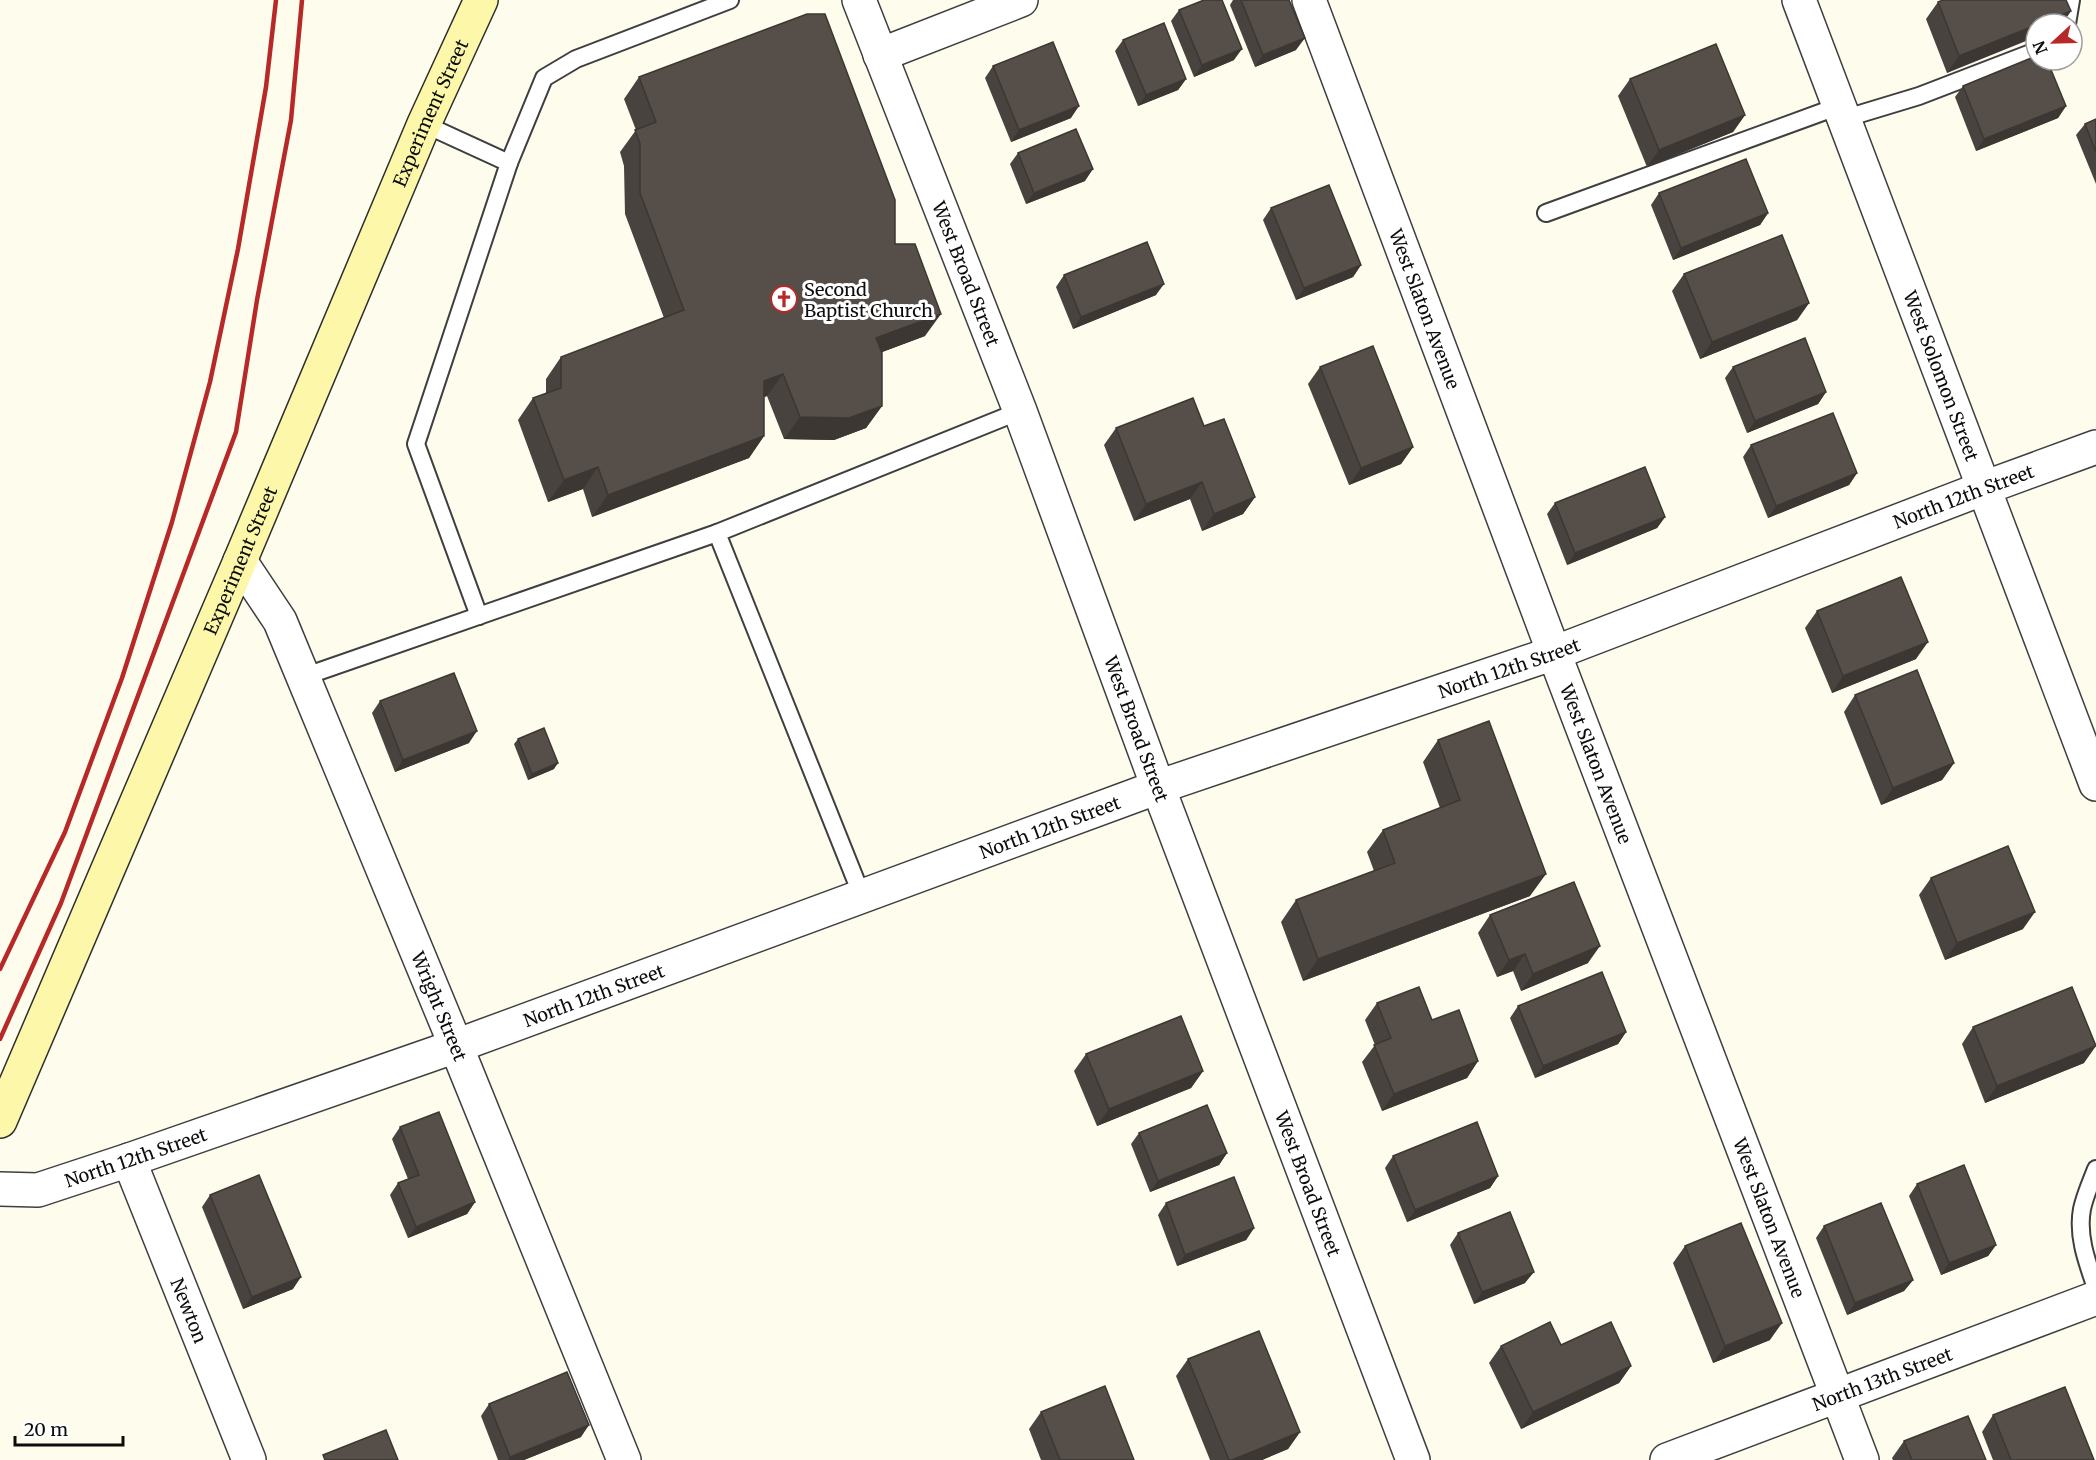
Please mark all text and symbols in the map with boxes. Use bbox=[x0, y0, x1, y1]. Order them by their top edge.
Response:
north arrow bbox=[2024, 12, 2084, 72]
street label: Experiment Street bbox=[387, 35, 473, 190]
text: N bbox=[2028, 38, 2052, 57]
street label: West Broad Street bbox=[927, 197, 1005, 349]
street label: West Slaton Avenue bbox=[1384, 225, 1465, 392]
place label: Second Baptist Church bbox=[804, 278, 933, 322]
church icon: Second Baptist Church bbox=[769, 284, 799, 314]
street label: West Solomon Street bbox=[1898, 287, 1984, 464]
street label: North 12th Street bbox=[1890, 459, 2037, 533]
street label: Experiment Street bbox=[198, 483, 282, 638]
street label: North 12th Street bbox=[1435, 633, 1583, 703]
street label: West Broad Street bbox=[1099, 652, 1174, 805]
street label: West Slaton Avenue bbox=[1555, 680, 1637, 847]
street label: North 12th Street bbox=[976, 790, 1123, 863]
street label: Wright Street bbox=[406, 947, 472, 1064]
street label: North 12th Street bbox=[520, 959, 667, 1032]
street label: West Broad Street bbox=[1270, 1107, 1346, 1259]
street label: North 12th Street bbox=[62, 1122, 210, 1192]
street label: West Slaton Avenue bbox=[1728, 1134, 1810, 1301]
street label: Newton bbox=[166, 1275, 213, 1346]
street label: North 13th Street bbox=[1809, 1342, 1955, 1416]
scale bar bbox=[15, 1409, 123, 1447]
text: 20 m bbox=[24, 1418, 68, 1441]

